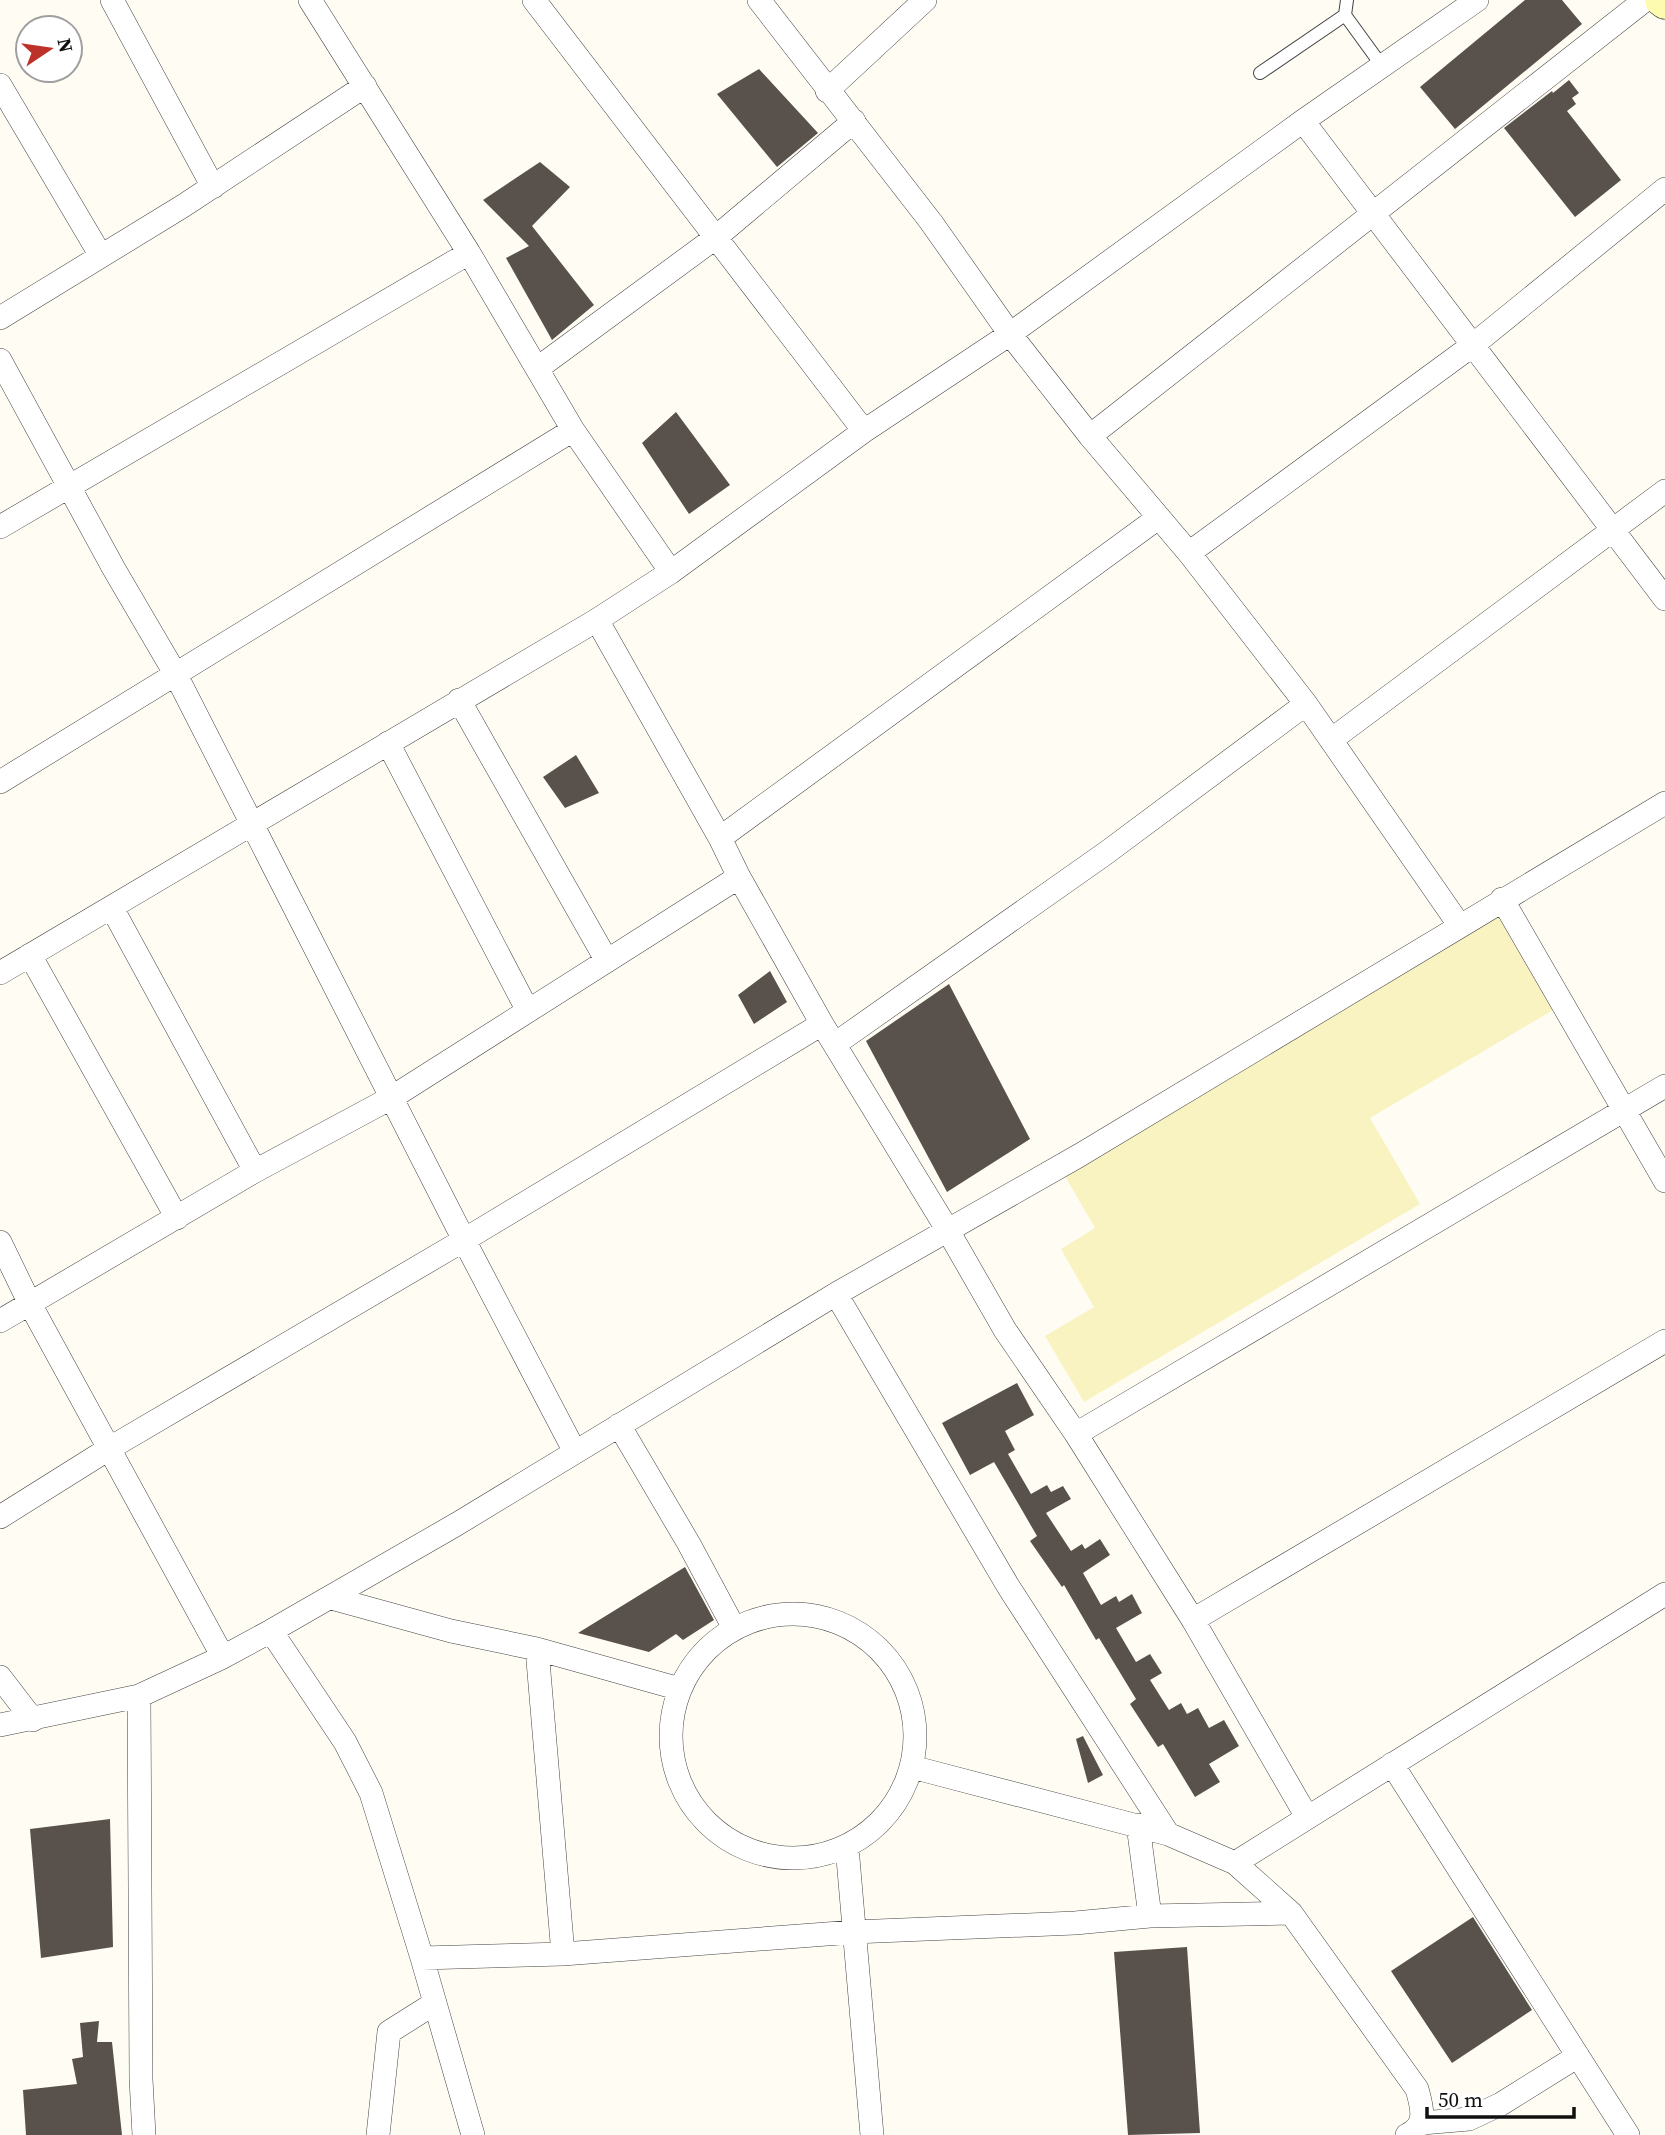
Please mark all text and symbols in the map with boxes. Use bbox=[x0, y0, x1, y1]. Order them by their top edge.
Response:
north arrow bbox=[14, 14, 84, 84]
text: N bbox=[51, 36, 80, 55]
scale bar bbox=[1427, 2076, 1574, 2120]
text: 50 m bbox=[1438, 2085, 1483, 2114]

